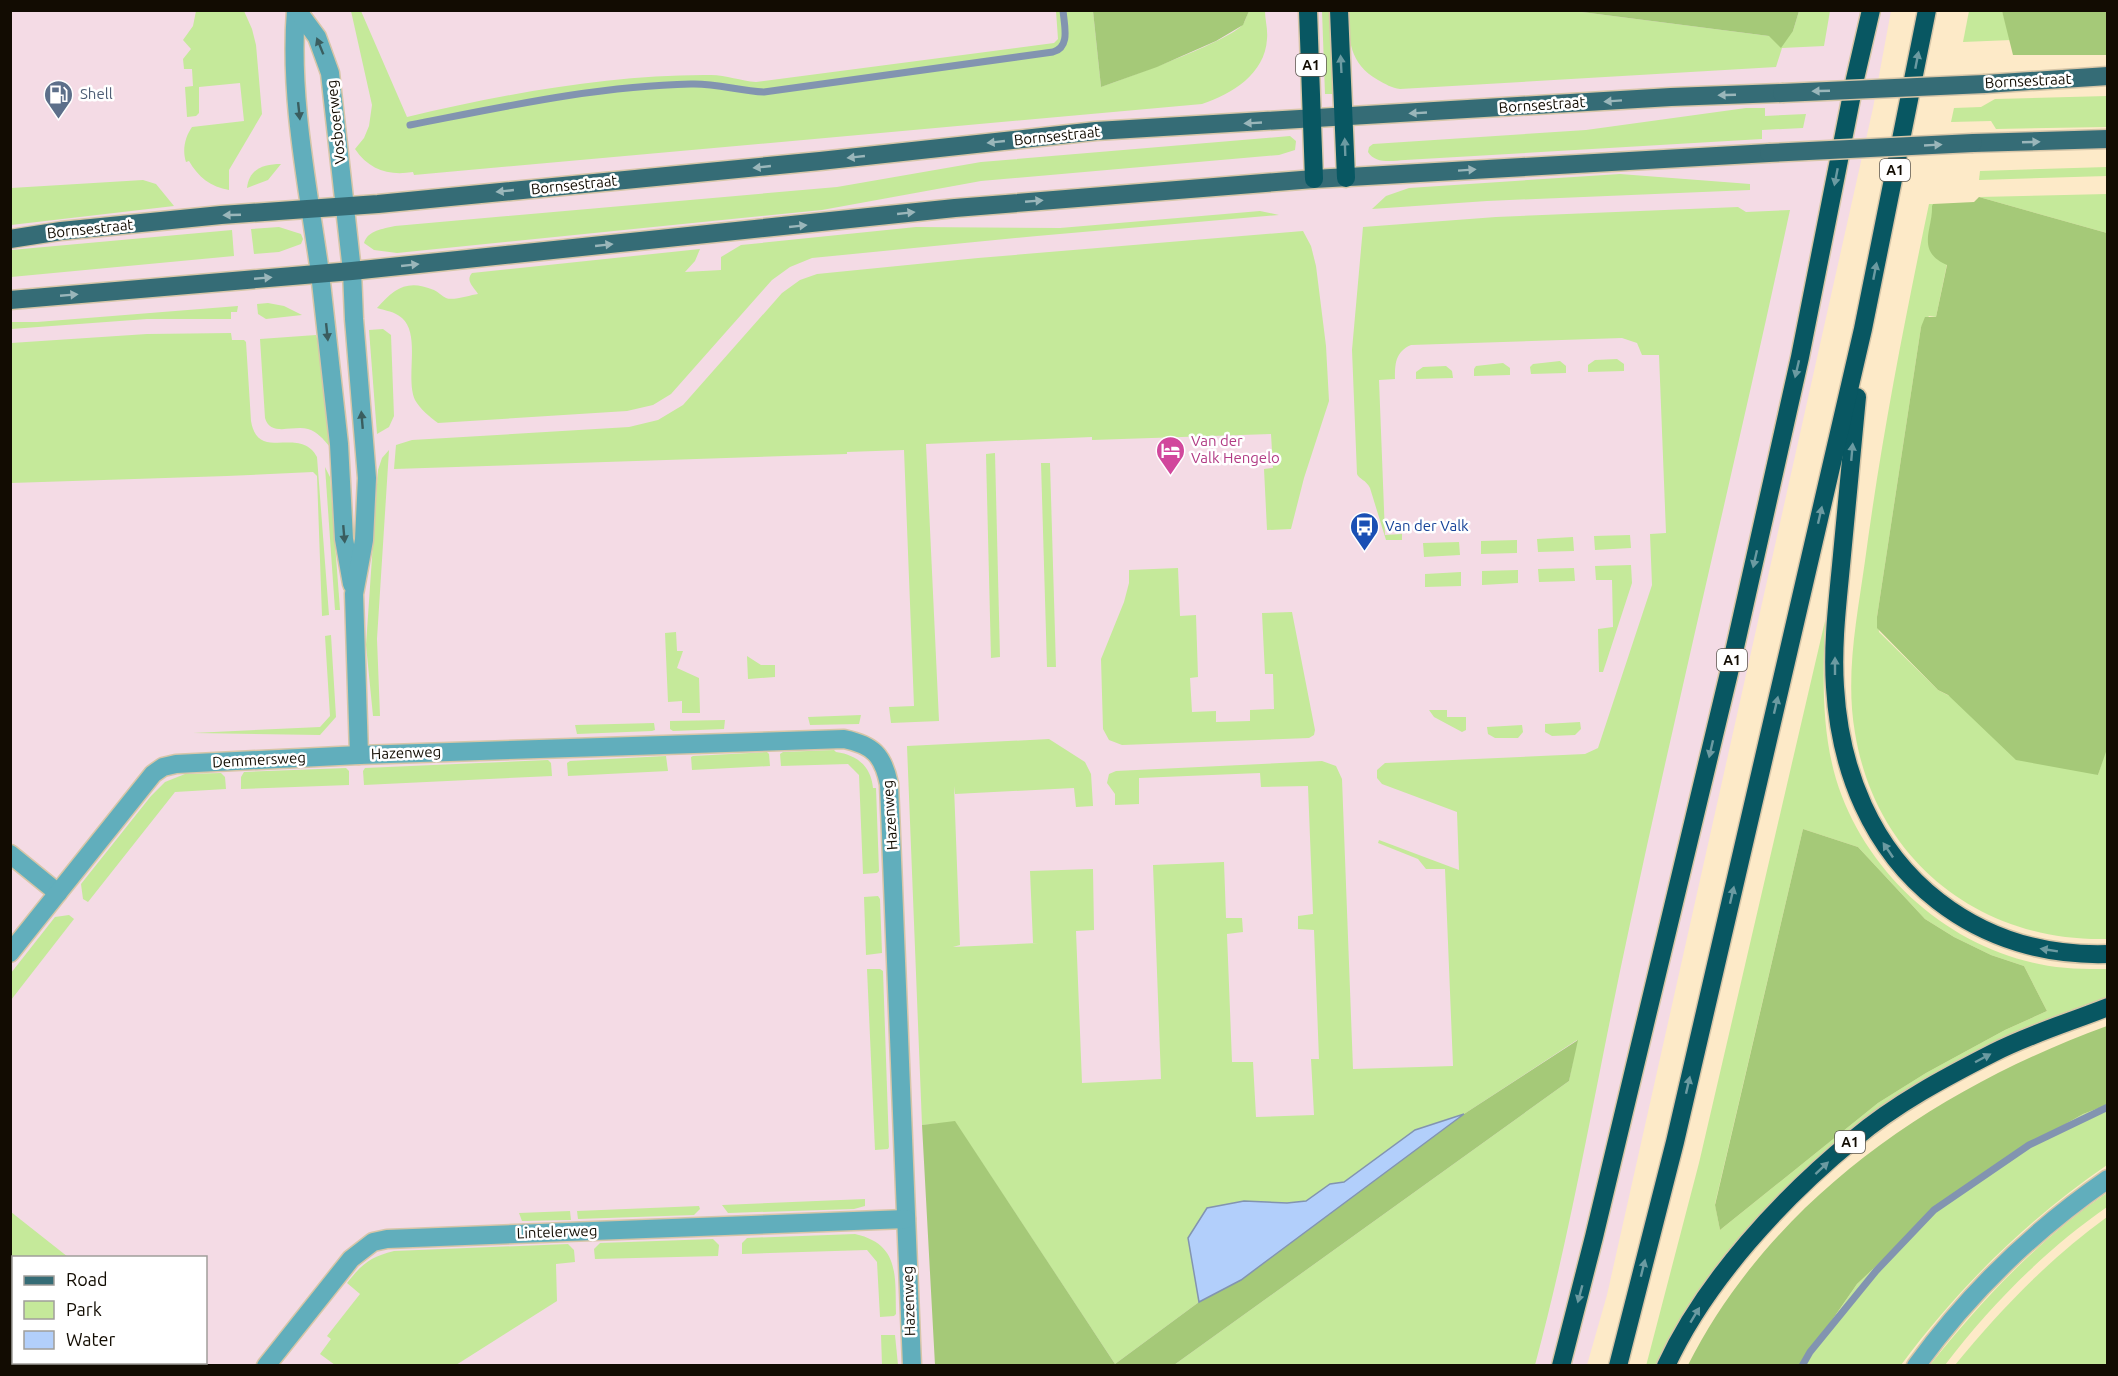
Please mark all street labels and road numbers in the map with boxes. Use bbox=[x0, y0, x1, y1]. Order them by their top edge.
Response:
road number: A1 bbox=[1296, 54, 1326, 76]
street label: Bornsestraat bbox=[1984, 70, 2072, 91]
street label: Vosboerweg bbox=[323, 79, 348, 165]
street label: Bornsestraat bbox=[1498, 93, 1586, 116]
street label: Bornsestraat bbox=[1013, 123, 1101, 148]
road number: A1 bbox=[1880, 159, 1910, 181]
street label: Bornsestraat bbox=[530, 172, 618, 197]
street label: Bornsestraat bbox=[46, 216, 134, 241]
road number: A1 bbox=[1717, 649, 1747, 671]
street label: Hazenweg bbox=[371, 743, 441, 762]
street label: Demmersweg bbox=[212, 749, 306, 770]
street label: Hazenweg bbox=[879, 779, 900, 851]
road number: A1 bbox=[1835, 1131, 1865, 1153]
street label: Lintelerweg bbox=[516, 1222, 598, 1241]
street label: Hazenweg bbox=[899, 1266, 918, 1336]

